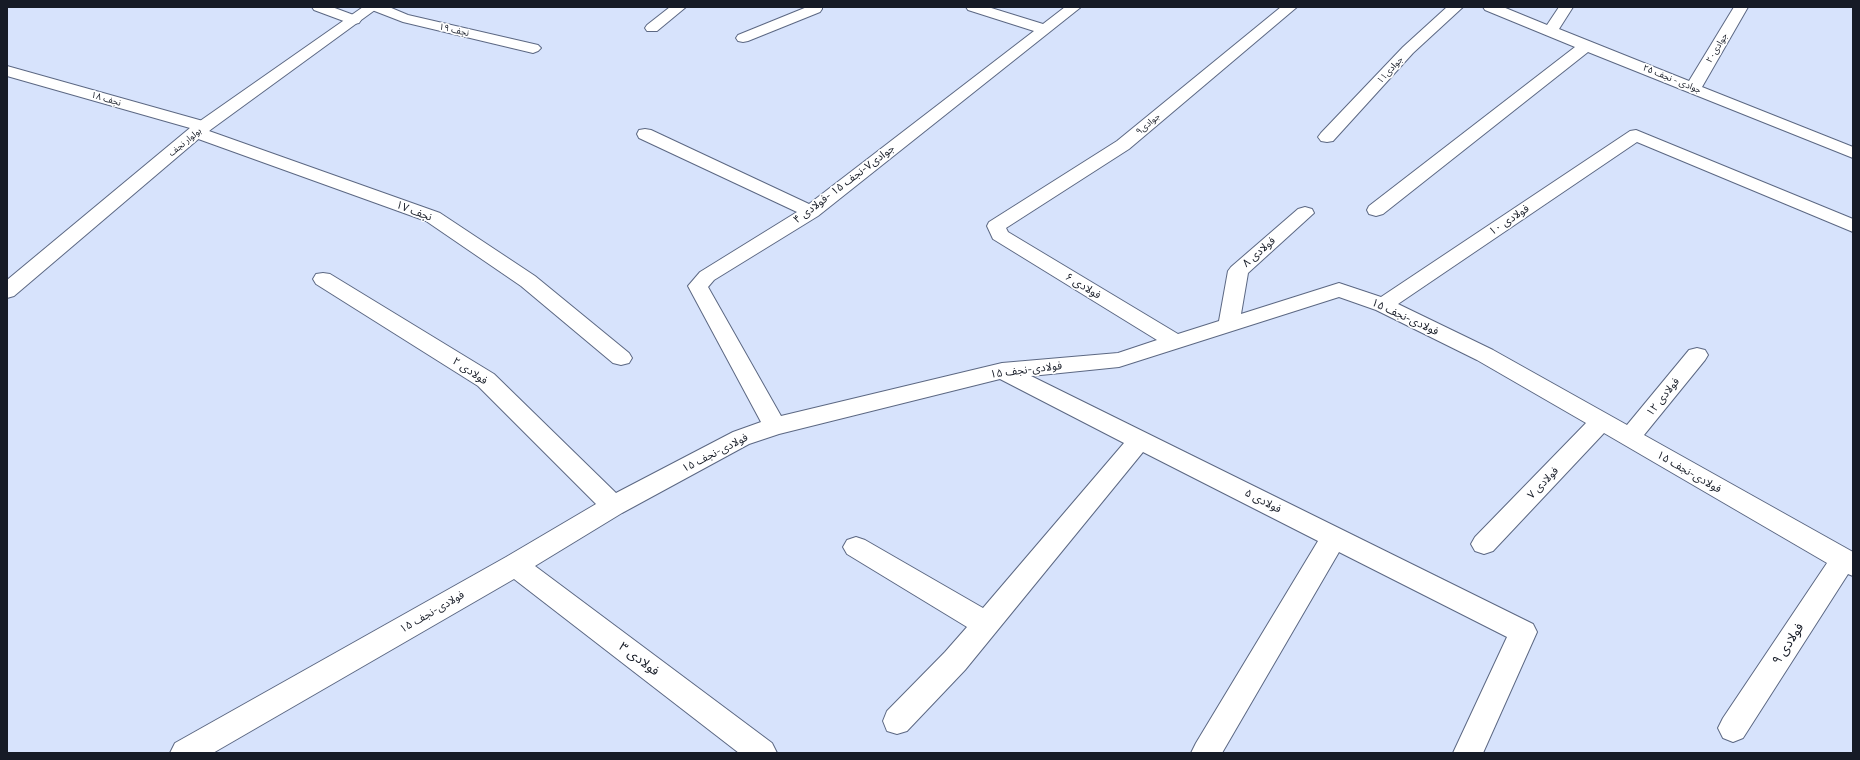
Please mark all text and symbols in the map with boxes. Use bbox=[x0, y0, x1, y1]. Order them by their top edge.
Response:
street label: نجف ۱۹ bbox=[438, 21, 470, 39]
street label: جوادی۲۰ bbox=[1704, 31, 1730, 65]
street label: جوادی۱۱ bbox=[1375, 54, 1405, 86]
street label: جوادی - نجف ۲۵ bbox=[1641, 62, 1703, 96]
street label: نجف ۱۸ bbox=[90, 90, 122, 108]
street label: جوادی۹ bbox=[1134, 111, 1162, 137]
street label: بولوار نجف bbox=[166, 126, 204, 158]
street label: جوادی۷-نجف ۱۵ -فولادی ۴ bbox=[791, 142, 897, 226]
street label: نجف ۱۷ bbox=[394, 198, 434, 224]
street label: فولادی ۱۰ bbox=[1486, 202, 1532, 238]
street label: فولادی ۸ bbox=[1240, 234, 1278, 270]
street label: فولادی ۶ bbox=[1063, 270, 1103, 302]
street label: فولادی-نجف ۱۵ bbox=[1369, 296, 1441, 338]
street label: فولادی ۲ bbox=[450, 355, 490, 387]
street label: فولادی-نجف ۱۵ bbox=[989, 359, 1063, 381]
street label: فولادی ۱۲ bbox=[1644, 375, 1682, 419]
street label: فولادی-نجف ۱۵ bbox=[680, 431, 750, 475]
street label: فولادی-نجف ۱۵ bbox=[1654, 448, 1724, 496]
street label: فولادی ۷ bbox=[1525, 464, 1561, 502]
street label: فولادی ۵ bbox=[1243, 486, 1283, 516]
street label: فولادی-نجف ۱۵ bbox=[397, 588, 467, 636]
street label: فولادی ۹ bbox=[1769, 620, 1807, 668]
street label: فولادی ۳ bbox=[616, 639, 662, 679]

